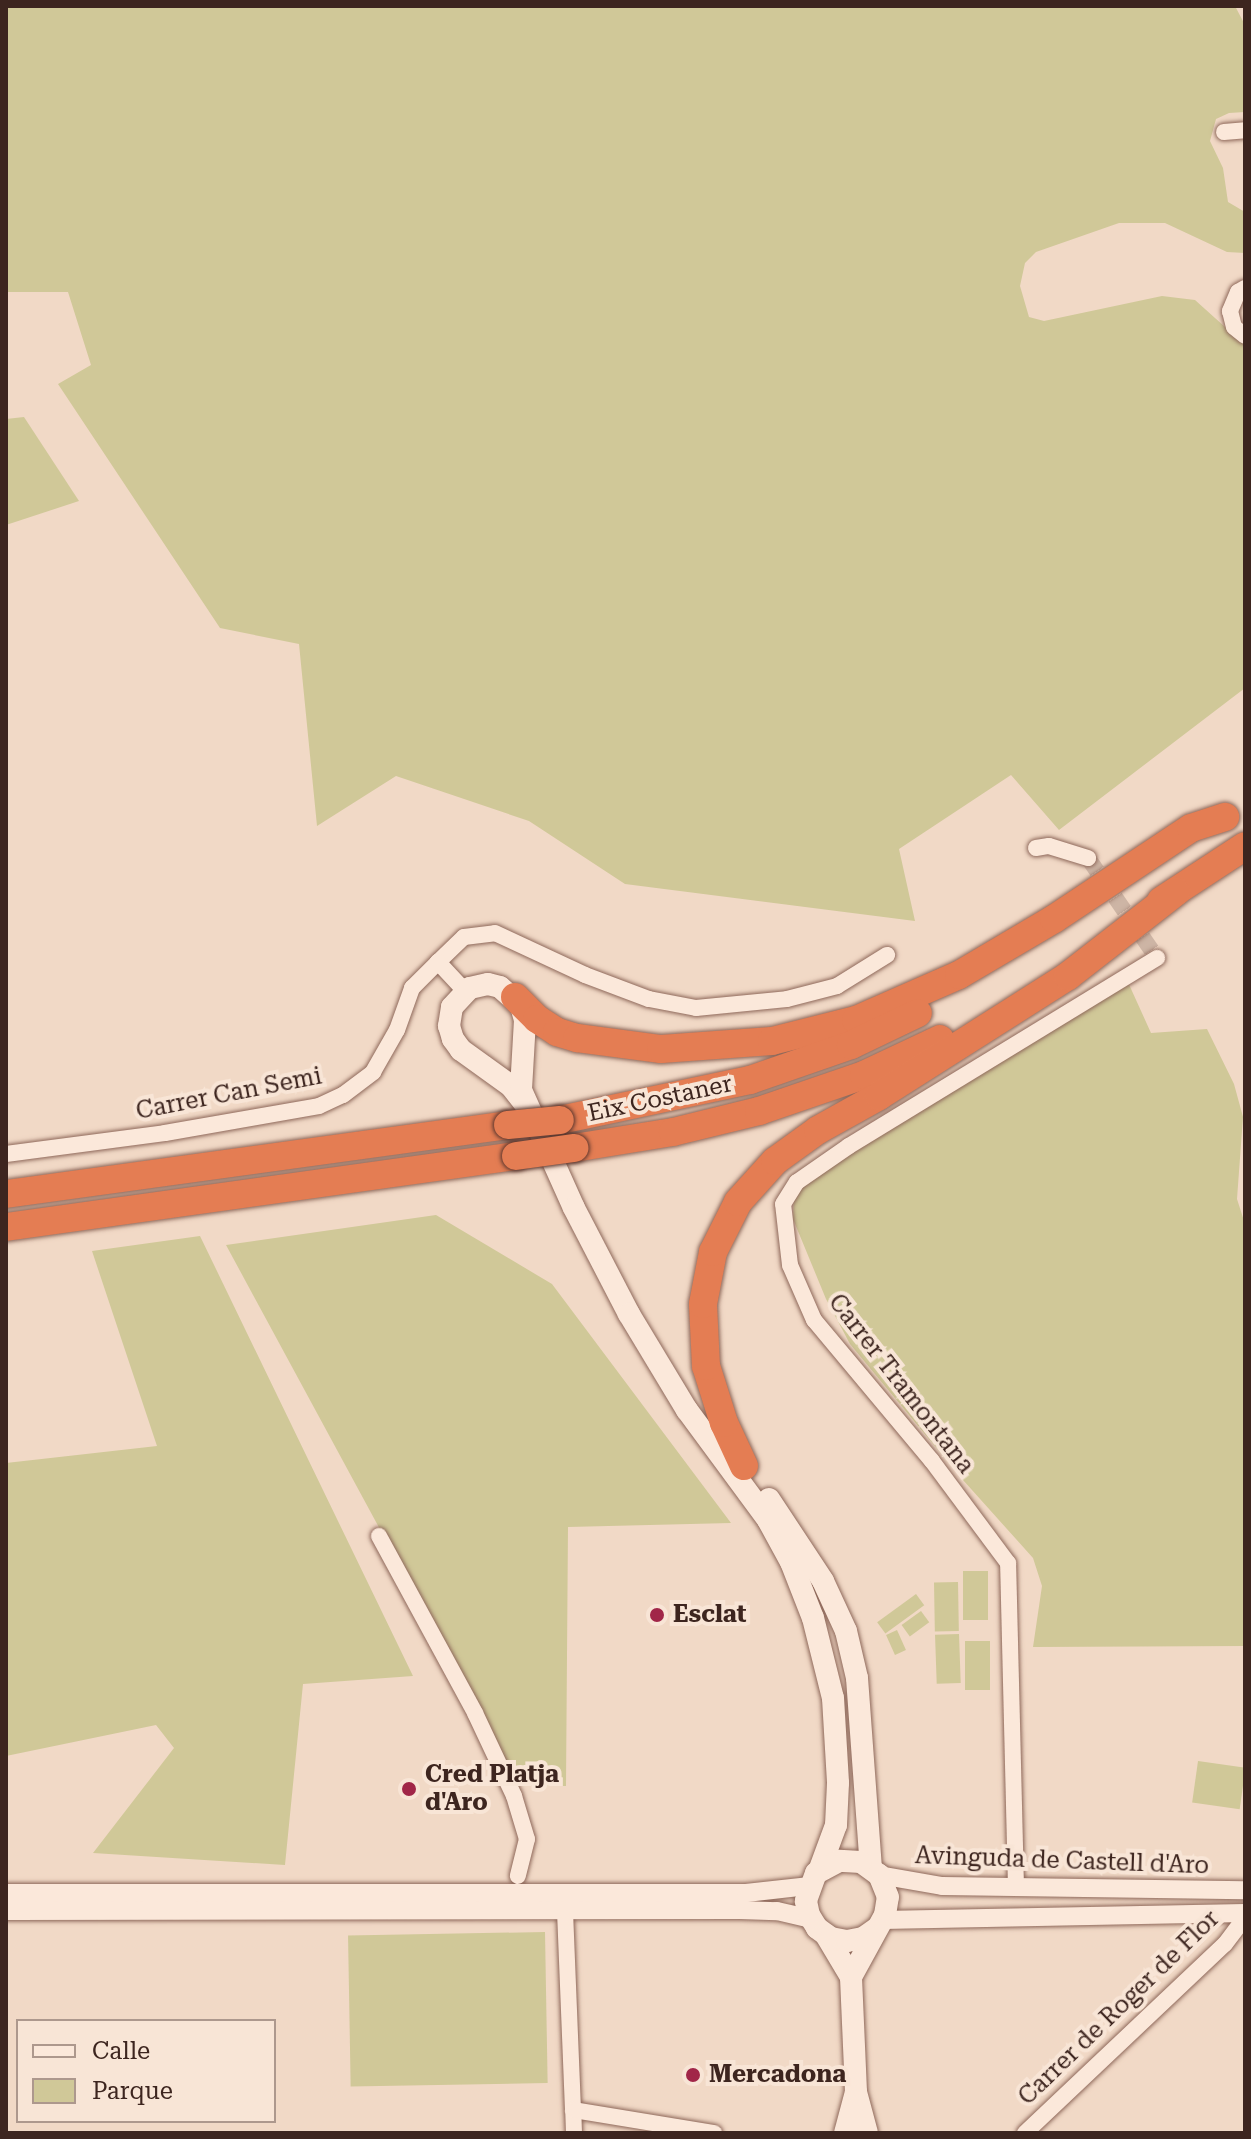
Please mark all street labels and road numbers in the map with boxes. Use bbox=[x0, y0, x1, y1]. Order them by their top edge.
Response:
street label: Carrer Can Semi bbox=[134, 1062, 324, 1126]
street label: Eix Costaner bbox=[585, 1070, 735, 1128]
street label: Carrer Tramontana bbox=[822, 1289, 980, 1479]
street label: Avinguda de Castell d'Aro bbox=[914, 1841, 1210, 1881]
street label: Carrer de Roger de Flor bbox=[1013, 1905, 1225, 2111]

